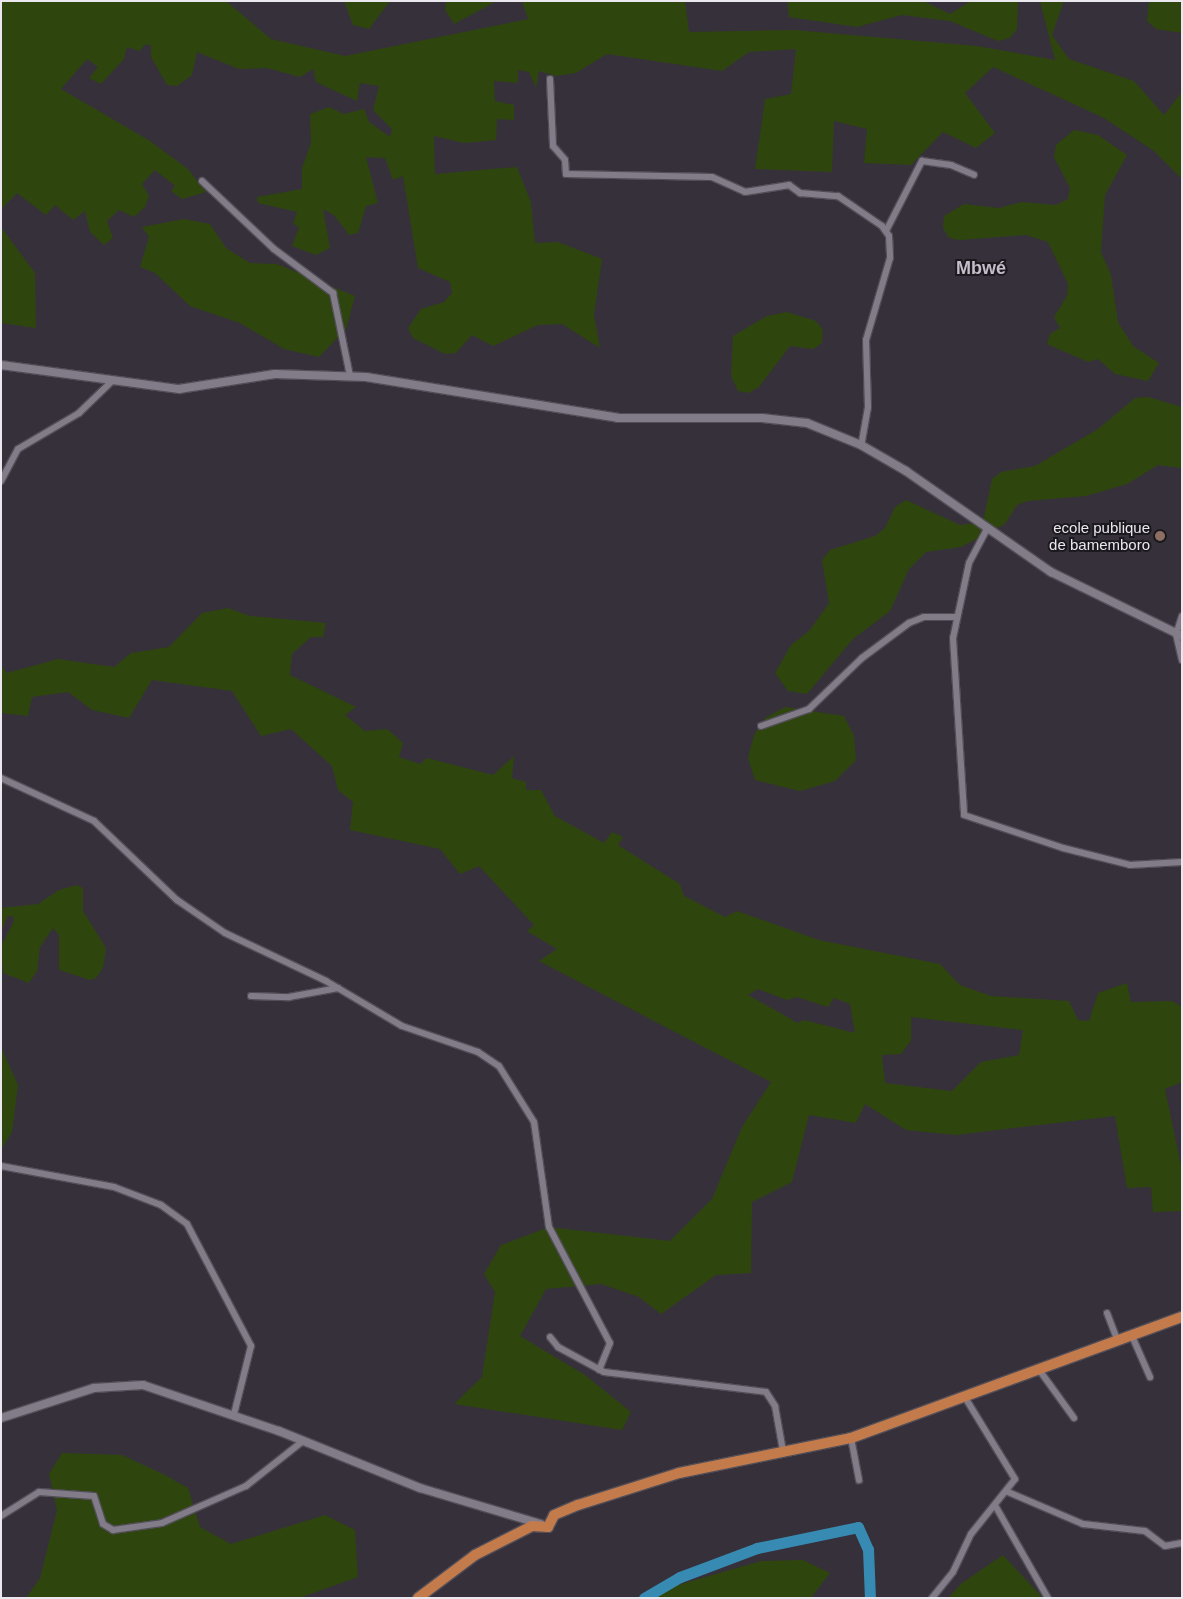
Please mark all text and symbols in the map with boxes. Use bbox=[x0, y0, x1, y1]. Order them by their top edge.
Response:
district label: Mbwé bbox=[956, 257, 1006, 279]
place label: ecole publique de bamemboro bbox=[1049, 518, 1150, 553]
marker: ecole publique de bamemboro bbox=[1154, 530, 1166, 542]

